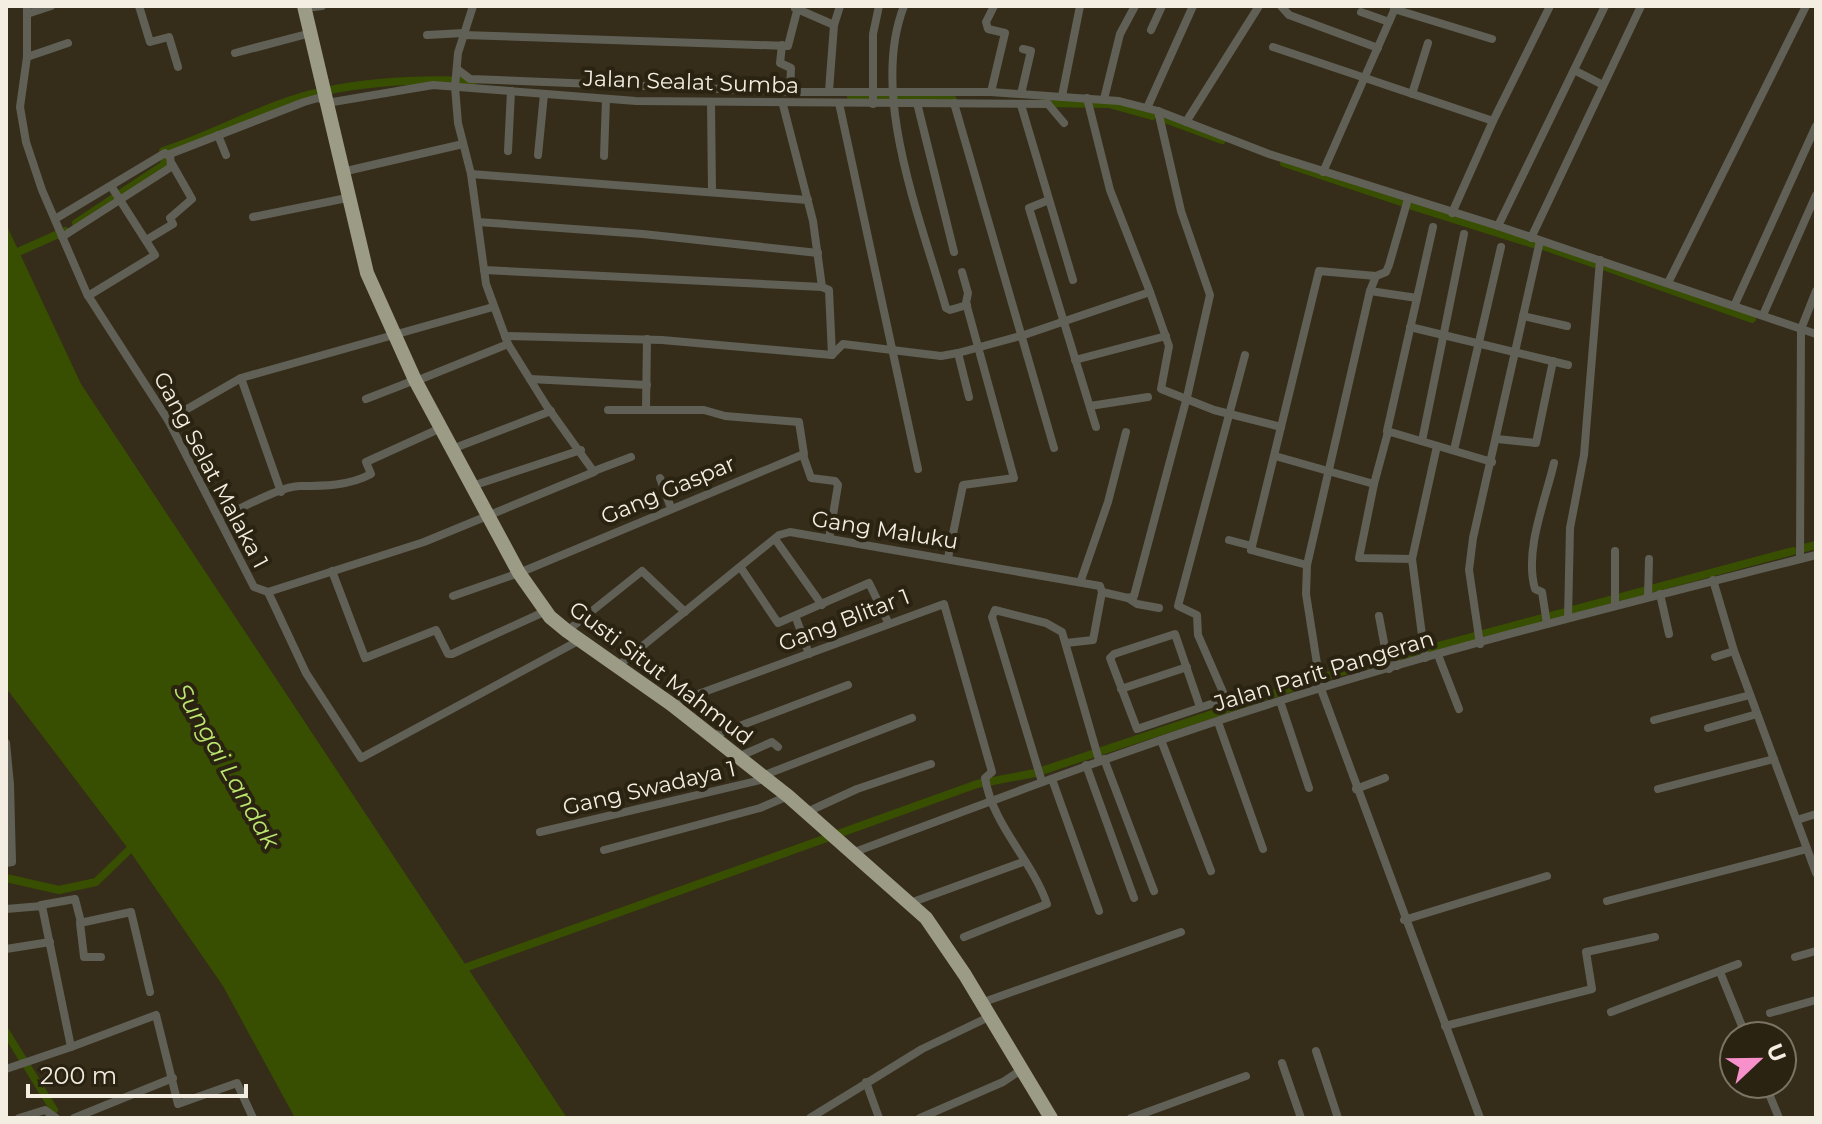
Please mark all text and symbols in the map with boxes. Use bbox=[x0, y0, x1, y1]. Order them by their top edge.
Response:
street label: Jalan Sealat Sumba bbox=[582, 65, 799, 99]
street label: Gang Selat Malaka 1 bbox=[148, 367, 274, 573]
street label: Gang Gaspar bbox=[597, 450, 739, 530]
street label: Gang Maluku bbox=[810, 505, 960, 555]
street label: Gang Blitar 1 bbox=[775, 583, 913, 657]
street label: Gusti Situt Mahmud bbox=[564, 595, 758, 751]
street label: Jalan Parit Pangeran bbox=[1210, 625, 1437, 718]
water label: Sungai Landak bbox=[168, 678, 287, 855]
street label: Gang Swadaya 1 bbox=[560, 755, 738, 821]
north arrow bbox=[1718, 1020, 1798, 1100]
text: U bbox=[1760, 1040, 1792, 1066]
scale bar bbox=[28, 1048, 246, 1098]
text: 200 m bbox=[40, 1061, 117, 1090]

